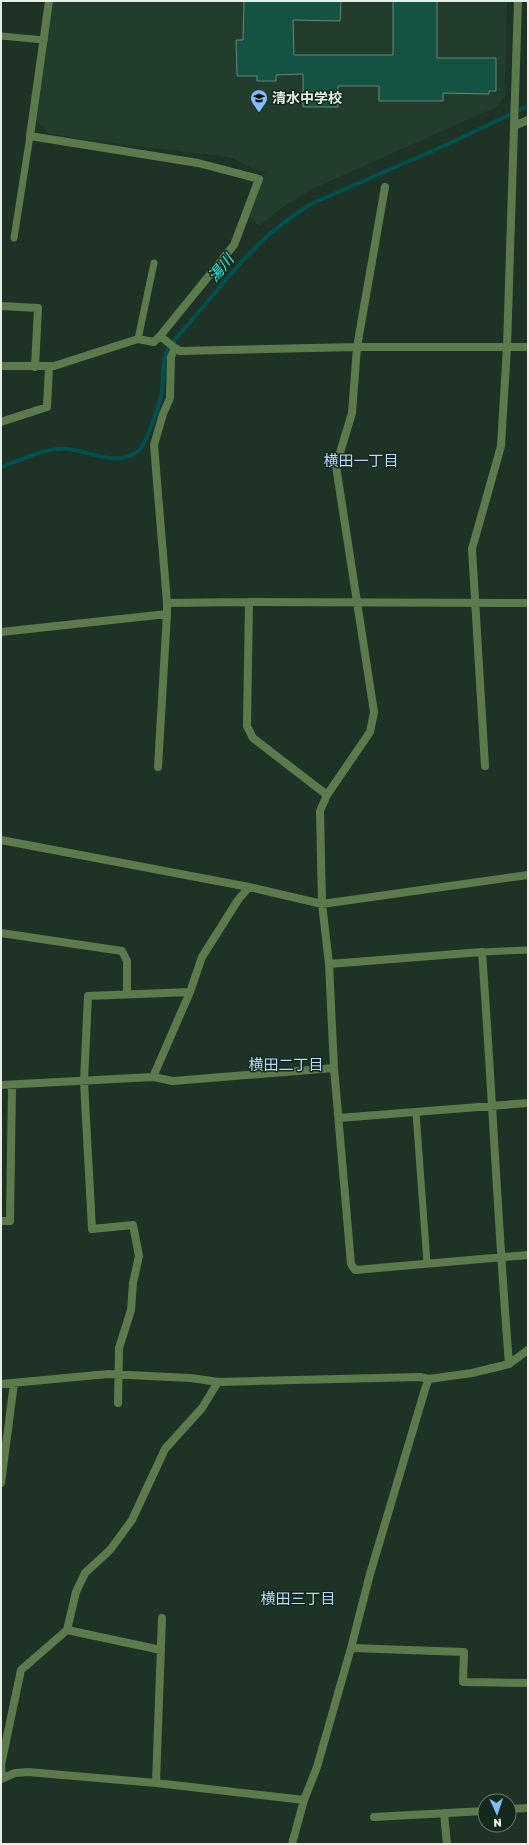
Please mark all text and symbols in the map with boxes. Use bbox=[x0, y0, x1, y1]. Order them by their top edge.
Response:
school or university icon: 清水中学校 bbox=[249, 88, 269, 113]
place label: 清水中学校 bbox=[272, 89, 342, 106]
water label: 湯川 bbox=[204, 249, 238, 285]
district label: 横田一丁目 bbox=[323, 451, 399, 469]
district label: 横田二丁目 bbox=[248, 1055, 324, 1073]
district label: 横田三丁目 bbox=[260, 1589, 336, 1607]
north arrow bbox=[477, 1793, 517, 1833]
text: N bbox=[493, 1817, 502, 1830]

